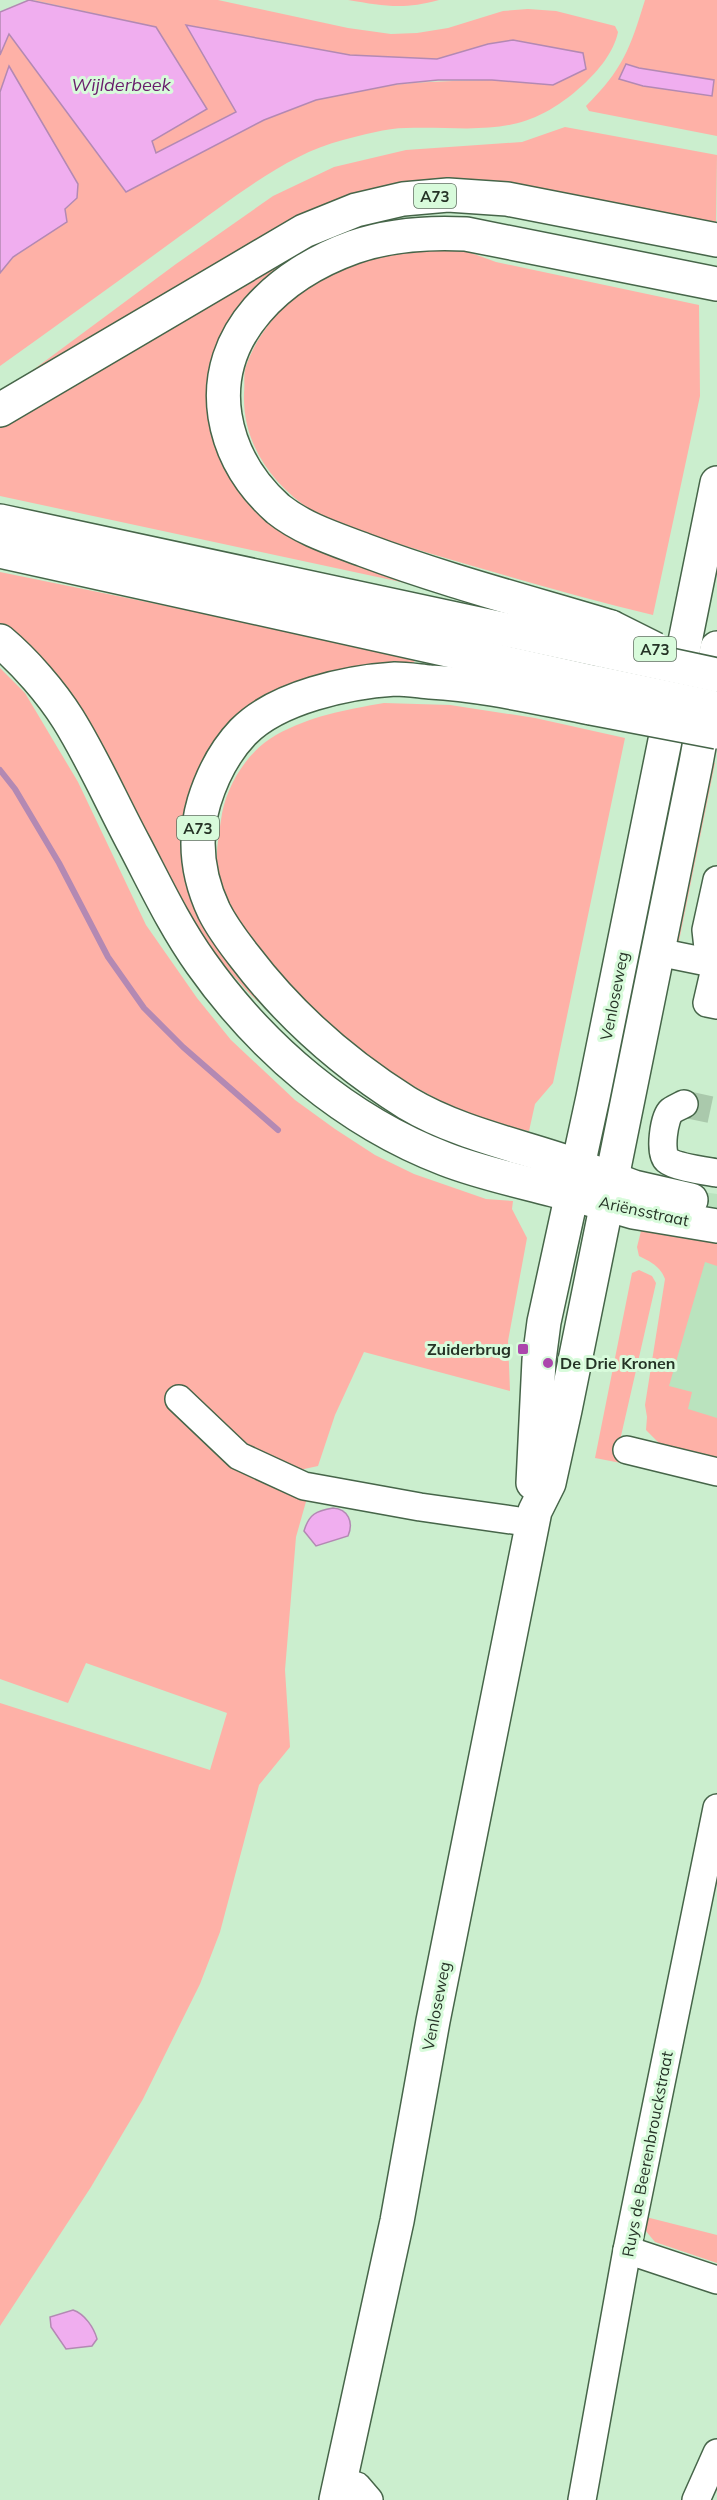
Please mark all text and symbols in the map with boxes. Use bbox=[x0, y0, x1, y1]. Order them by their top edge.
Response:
water label: Wijlderbeek bbox=[71, 73, 172, 96]
road number: A73 bbox=[414, 184, 456, 208]
road number: A73 bbox=[634, 637, 676, 661]
road number: A73 bbox=[177, 816, 219, 840]
street label: Venloseweg bbox=[596, 950, 632, 1042]
street label: Ariënsstraat bbox=[597, 1192, 691, 1230]
place label: Zuiderbrug bbox=[427, 1339, 511, 1359]
marker: Zuiderbrug bbox=[516, 1342, 530, 1356]
place label: De Drie Kronen bbox=[560, 1353, 676, 1373]
marker: De Drie Kronen bbox=[541, 1356, 555, 1370]
street label: Venloseweg bbox=[418, 1960, 454, 2052]
street label: Ruys de Beerenbrouckstraat bbox=[617, 2049, 677, 2258]

